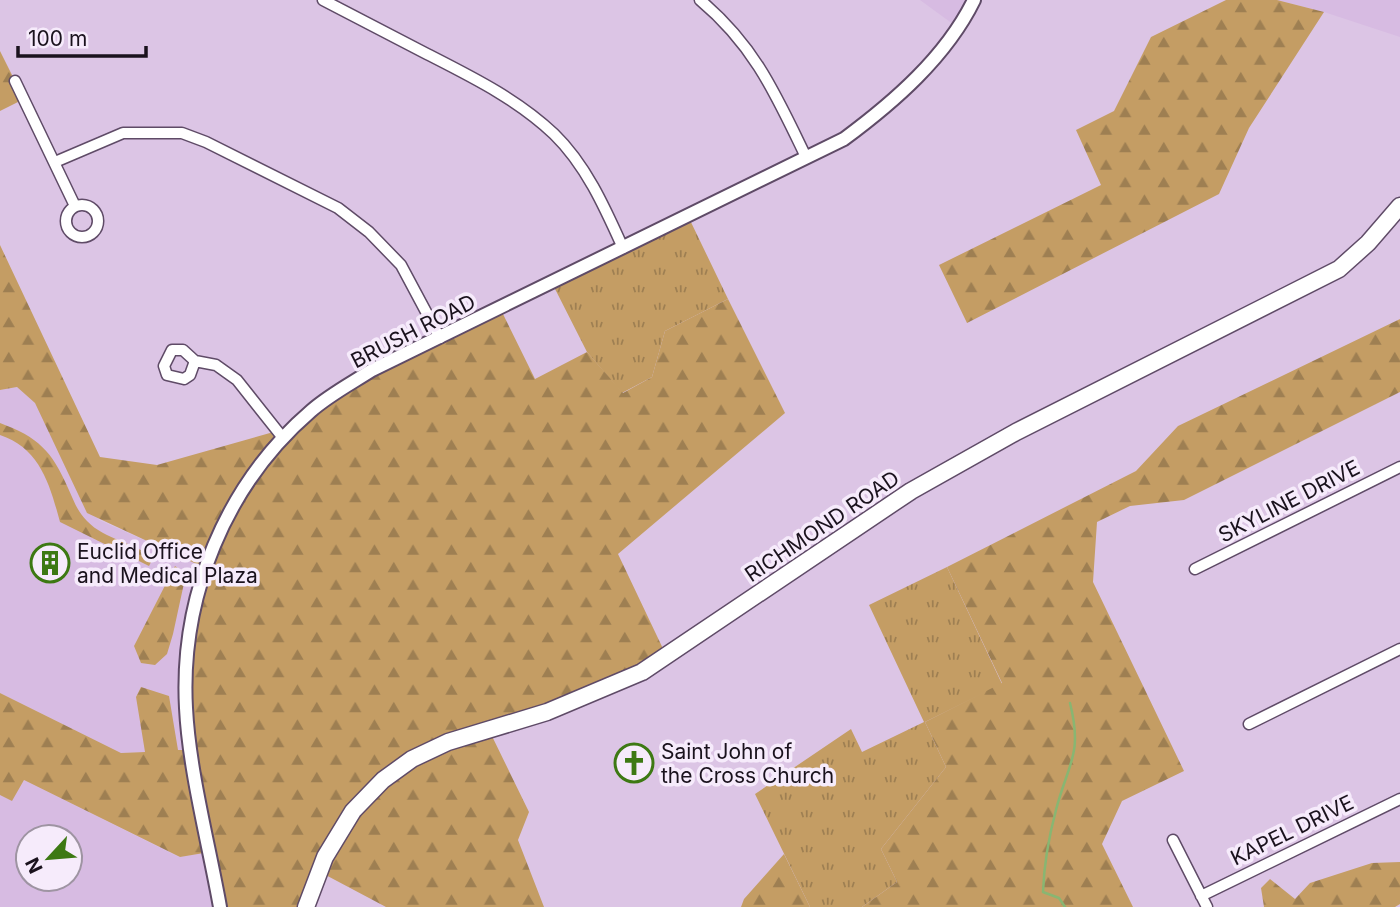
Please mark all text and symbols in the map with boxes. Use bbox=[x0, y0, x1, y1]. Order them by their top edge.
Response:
scale bar bbox=[18, 14, 145, 58]
text: 100 m bbox=[28, 26, 87, 51]
street label: BRUSH ROAD bbox=[347, 289, 479, 373]
street label: SKYLINE DRIVE bbox=[1214, 455, 1364, 547]
street label: RICHMOND ROAD bbox=[740, 465, 904, 587]
place label: Euclid Office and Medical Plaza bbox=[77, 539, 258, 588]
building icon: Euclid Office and Medical Plaza bbox=[29, 542, 71, 584]
place label: Saint John of the Cross Church bbox=[661, 739, 834, 788]
church icon: Saint John of the Cross Church bbox=[613, 742, 655, 784]
street label: KAPEL DRIVE bbox=[1226, 789, 1358, 871]
north arrow bbox=[14, 823, 84, 893]
text: N bbox=[21, 854, 48, 877]

